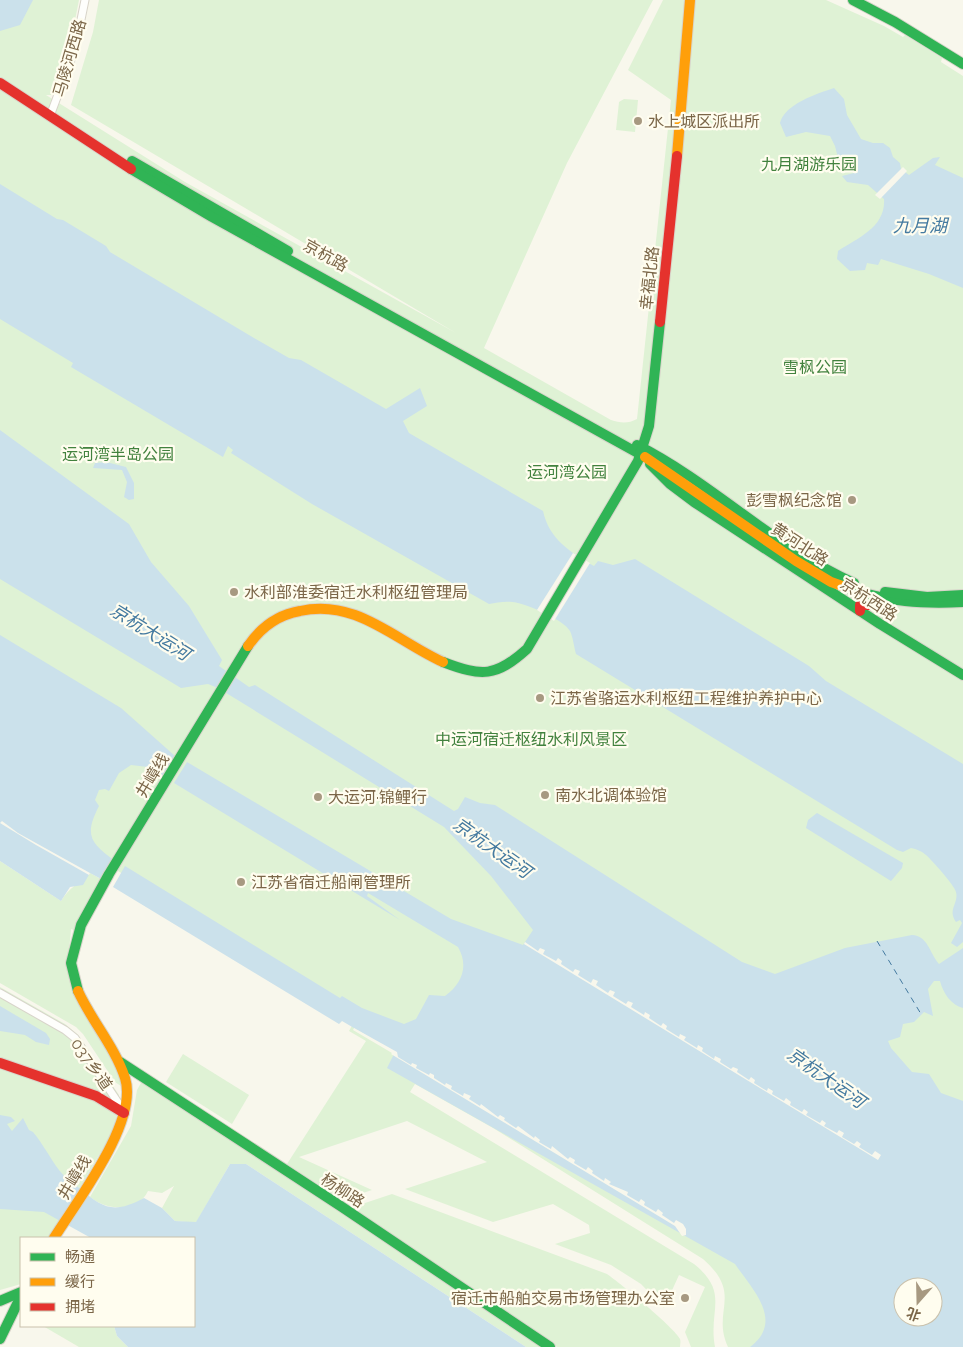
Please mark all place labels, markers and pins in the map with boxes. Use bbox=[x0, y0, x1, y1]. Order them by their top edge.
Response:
place label: 水上城区派出所 bbox=[648, 112, 760, 131]
marker: 水上城区派出所 bbox=[632, 115, 644, 127]
place label: 彭雪枫纪念馆 bbox=[746, 491, 842, 510]
marker: 彭雪枫纪念馆 bbox=[846, 494, 858, 506]
place label: 水利部淮委宿迁水利枢纽管理局 bbox=[244, 583, 468, 602]
marker: 水利部淮委宿迁水利枢纽管理局 bbox=[228, 586, 240, 598]
place label: 江苏省骆运水利枢纽工程维护养护中心 bbox=[550, 689, 822, 708]
marker: 江苏省骆运水利枢纽工程维护养护中心 bbox=[534, 692, 546, 704]
place label: 南水北调体验馆 bbox=[555, 786, 667, 805]
place label: 大运河·锦鲤行 bbox=[328, 788, 427, 807]
marker: 南水北调体验馆 bbox=[539, 789, 551, 801]
marker: 大运河·锦鲤行 bbox=[312, 791, 324, 803]
place label: 江苏省宿迁船闸管理所 bbox=[251, 873, 411, 892]
marker: 江苏省宿迁船闸管理所 bbox=[235, 876, 247, 888]
place label: 宿迁市船舶交易市场管理办公室 bbox=[451, 1289, 675, 1308]
marker: 宿迁市船舶交易市场管理办公室 bbox=[679, 1292, 691, 1304]

